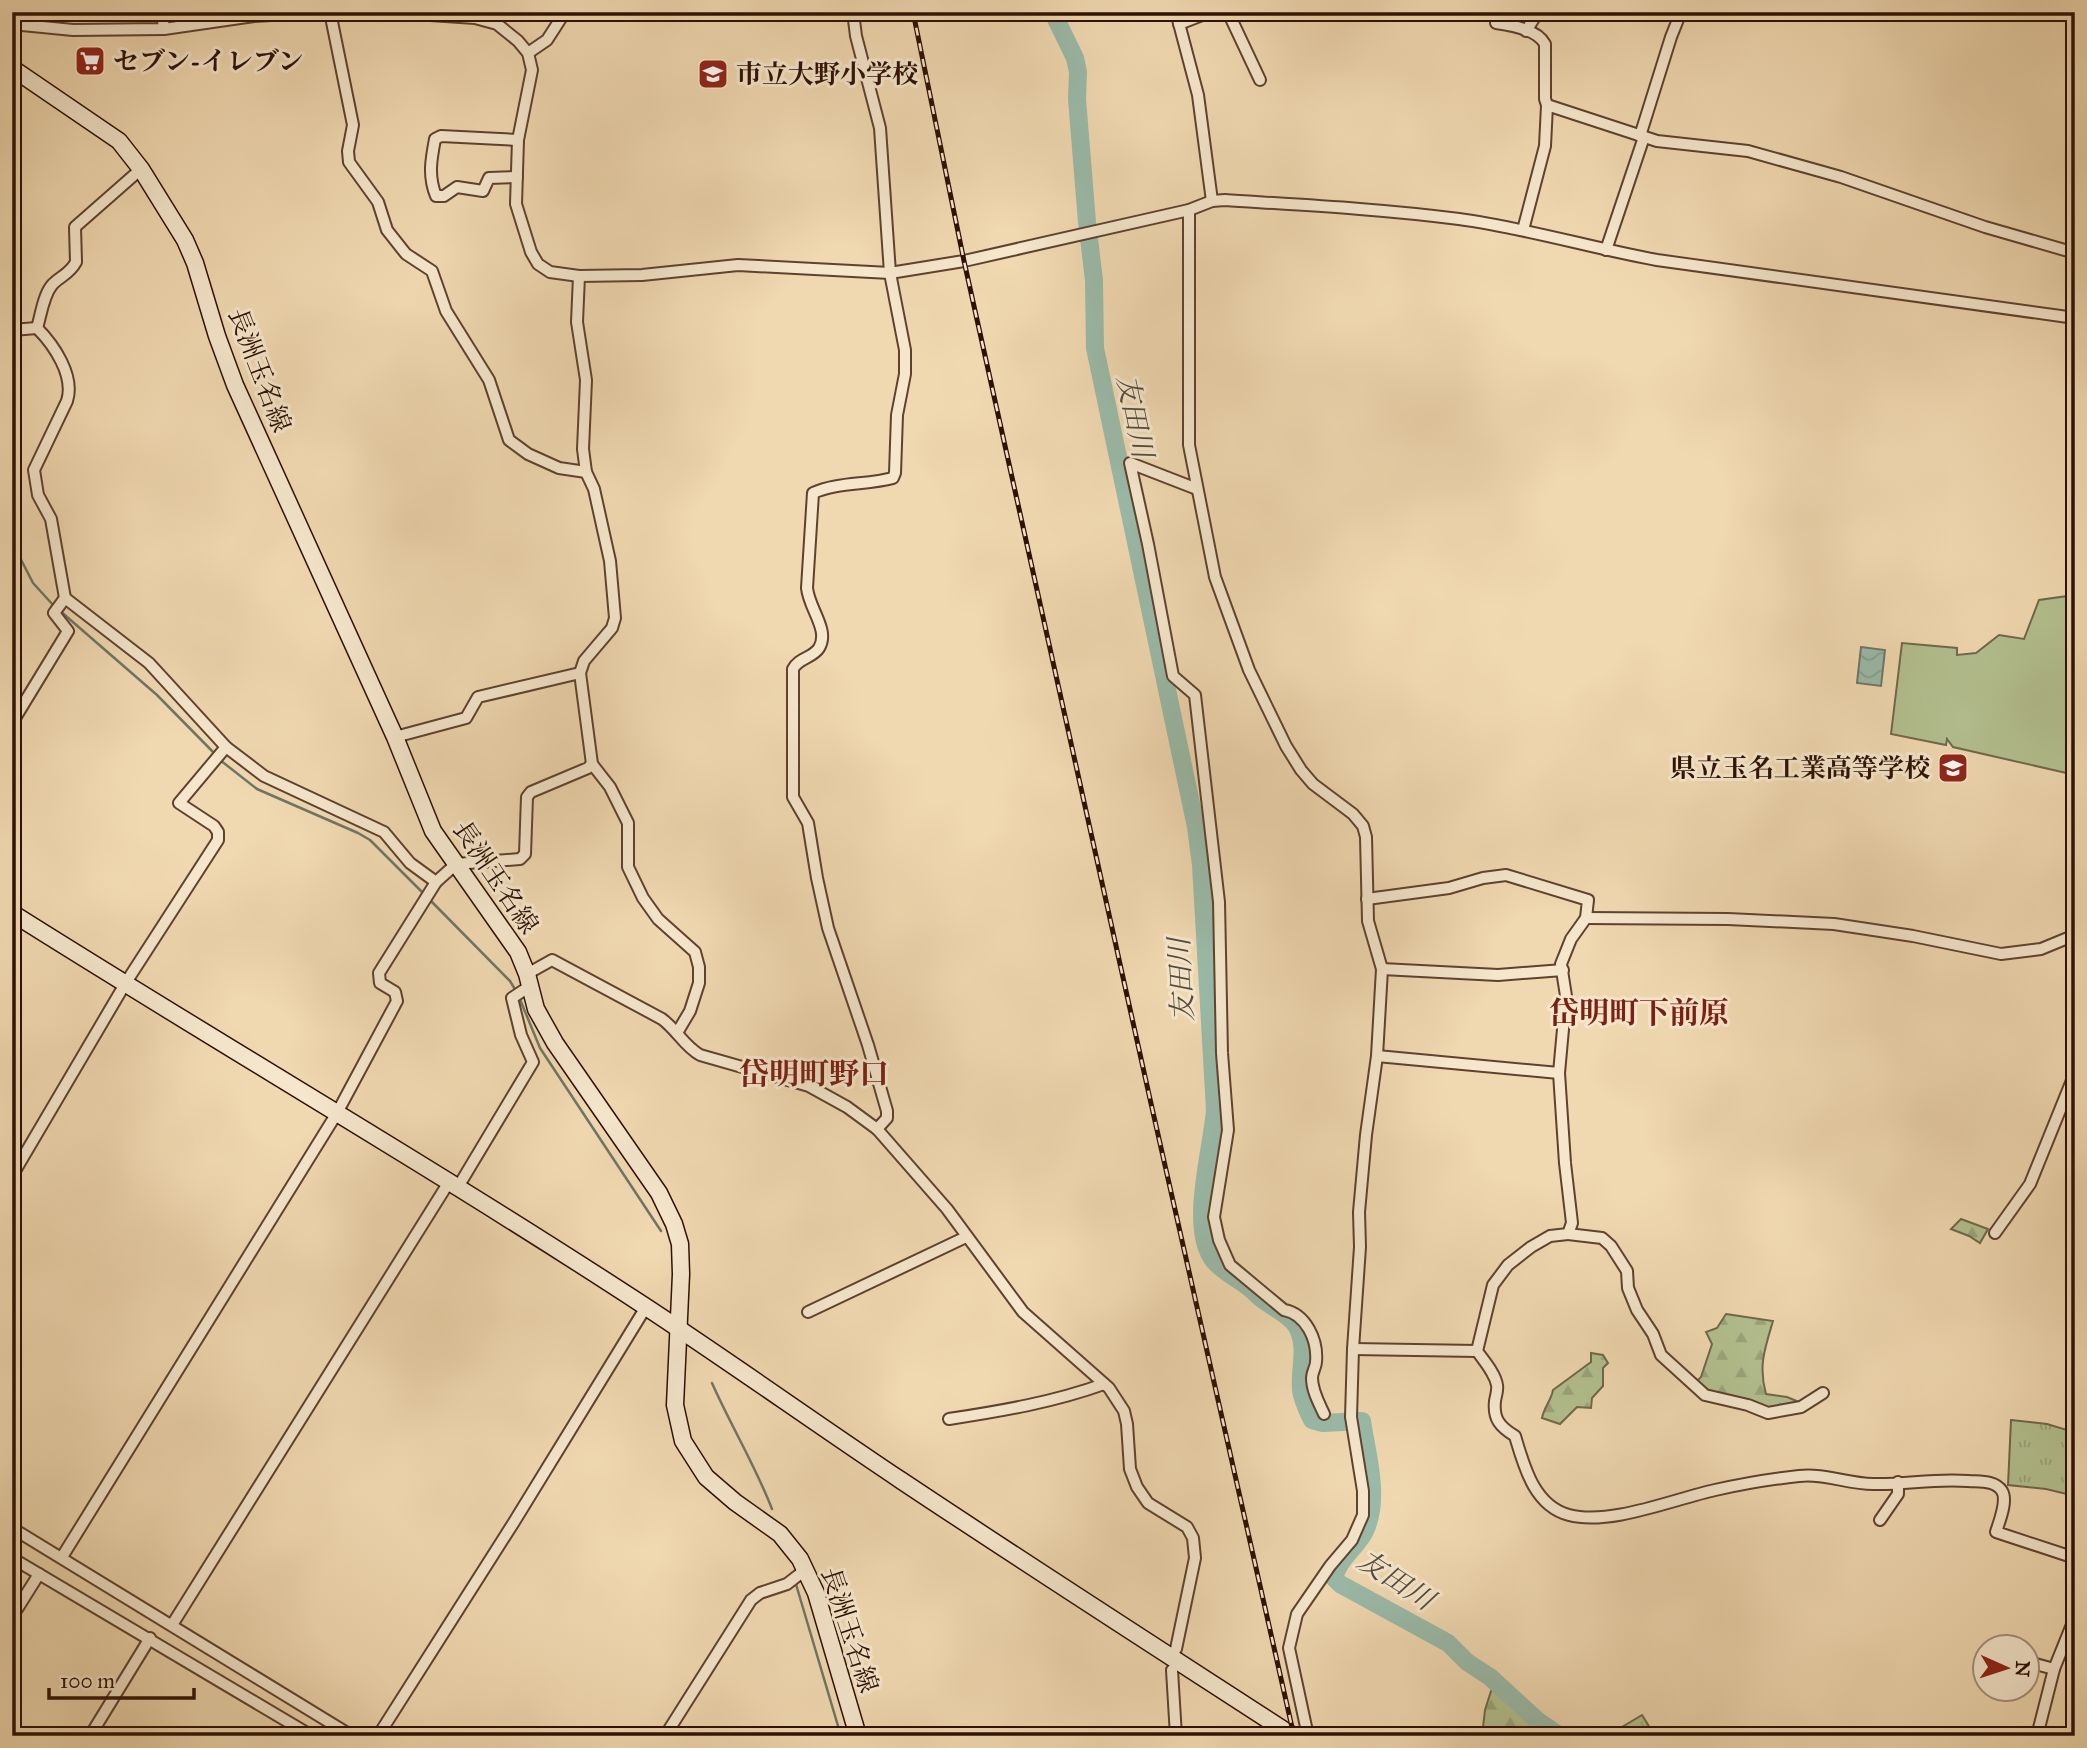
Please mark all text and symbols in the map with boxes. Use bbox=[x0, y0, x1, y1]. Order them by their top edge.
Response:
supermarket icon: セブン-イレブン bbox=[73, 44, 107, 78]
place label: セブン-イレブン bbox=[113, 45, 304, 77]
school or university icon: 市立大野小学校 bbox=[696, 57, 730, 91]
place label: 市立大野小学校 bbox=[736, 58, 918, 90]
street label: 長洲玉名線 bbox=[222, 304, 298, 436]
water label: 友田川 bbox=[1109, 371, 1161, 464]
school or university icon: 県立玉名工業高等学校 bbox=[1936, 751, 1970, 785]
place label: 県立玉名工業高等学校 bbox=[1670, 752, 1930, 784]
street label: 長洲玉名線 bbox=[446, 814, 546, 940]
water label: 友田川 bbox=[1161, 934, 1201, 1023]
district label: 岱明町下前原 bbox=[1549, 995, 1729, 1031]
district label: 岱明町野口 bbox=[739, 1056, 889, 1092]
water label: 友田川 bbox=[1351, 1542, 1443, 1619]
street label: 長洲玉名線 bbox=[815, 1563, 885, 1697]
north arrow bbox=[1972, 1632, 2042, 1702]
scale bar bbox=[49, 1657, 194, 1701]
text: N bbox=[2011, 1660, 2034, 1678]
text: 100 m bbox=[60, 1668, 115, 1694]

